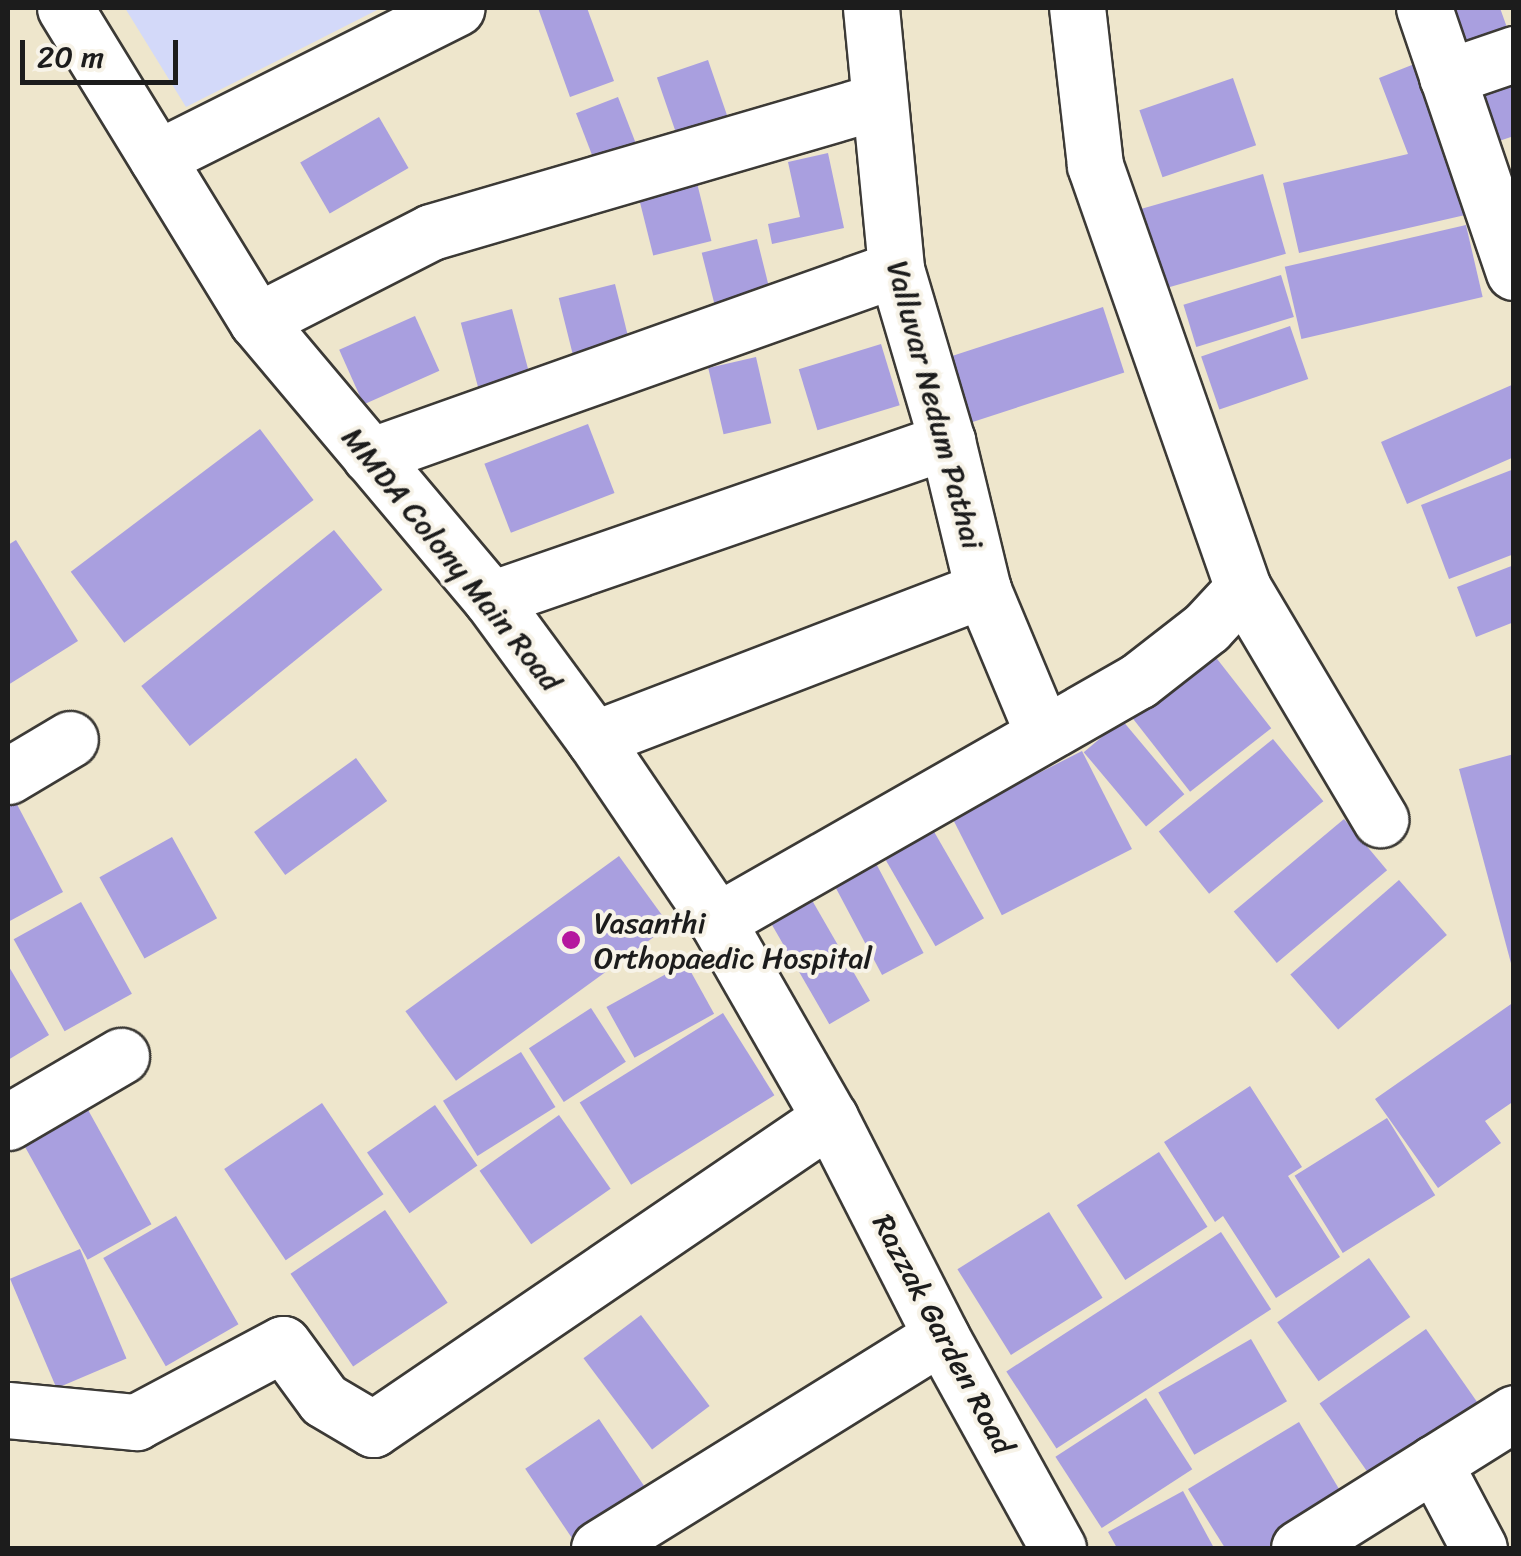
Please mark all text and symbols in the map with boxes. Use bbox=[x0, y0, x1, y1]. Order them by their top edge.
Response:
scale bar bbox=[25, 20, 182, 82]
text: 20 m bbox=[37, 30, 104, 84]
street label: Valluvar Nedum Pathai bbox=[879, 257, 991, 553]
street label: MMDA Colony Main Road bbox=[335, 420, 569, 698]
place label: Vasanthi Orthopaedic Hospital bbox=[594, 905, 872, 976]
marker: Vasanthi Orthopaedic Hospital bbox=[558, 927, 584, 953]
street label: Razzak Garden Road bbox=[865, 1208, 1021, 1460]

